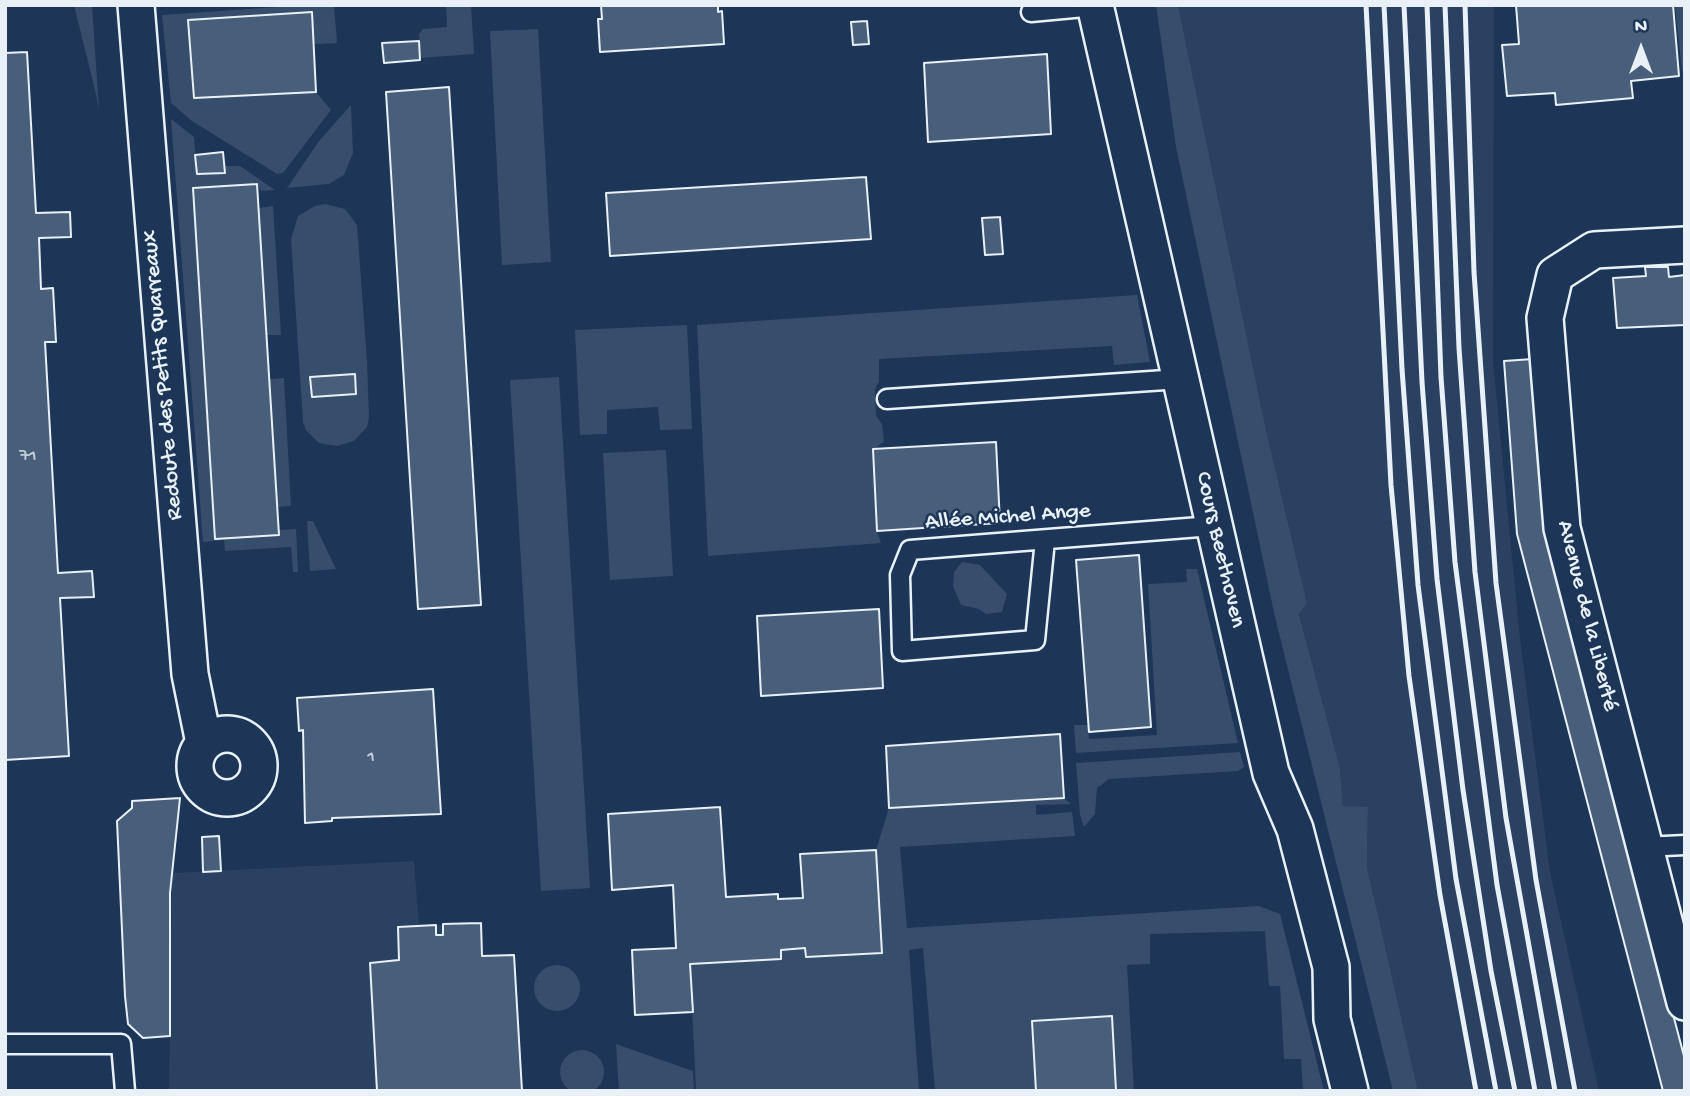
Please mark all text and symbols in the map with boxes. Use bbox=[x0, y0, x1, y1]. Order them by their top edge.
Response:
north arrow bbox=[1606, 14, 1676, 84]
text: N bbox=[1635, 16, 1647, 39]
street label: Redoute des Petits Quarreaux bbox=[138, 229, 190, 521]
house number: 71 bbox=[19, 446, 37, 468]
street label: Cours Beethoven bbox=[1188, 469, 1250, 631]
street label: Allée Michel Ange bbox=[924, 498, 1092, 538]
street label: Avenue de la Liberté bbox=[1549, 518, 1623, 714]
house number: 1 bbox=[367, 747, 375, 769]

